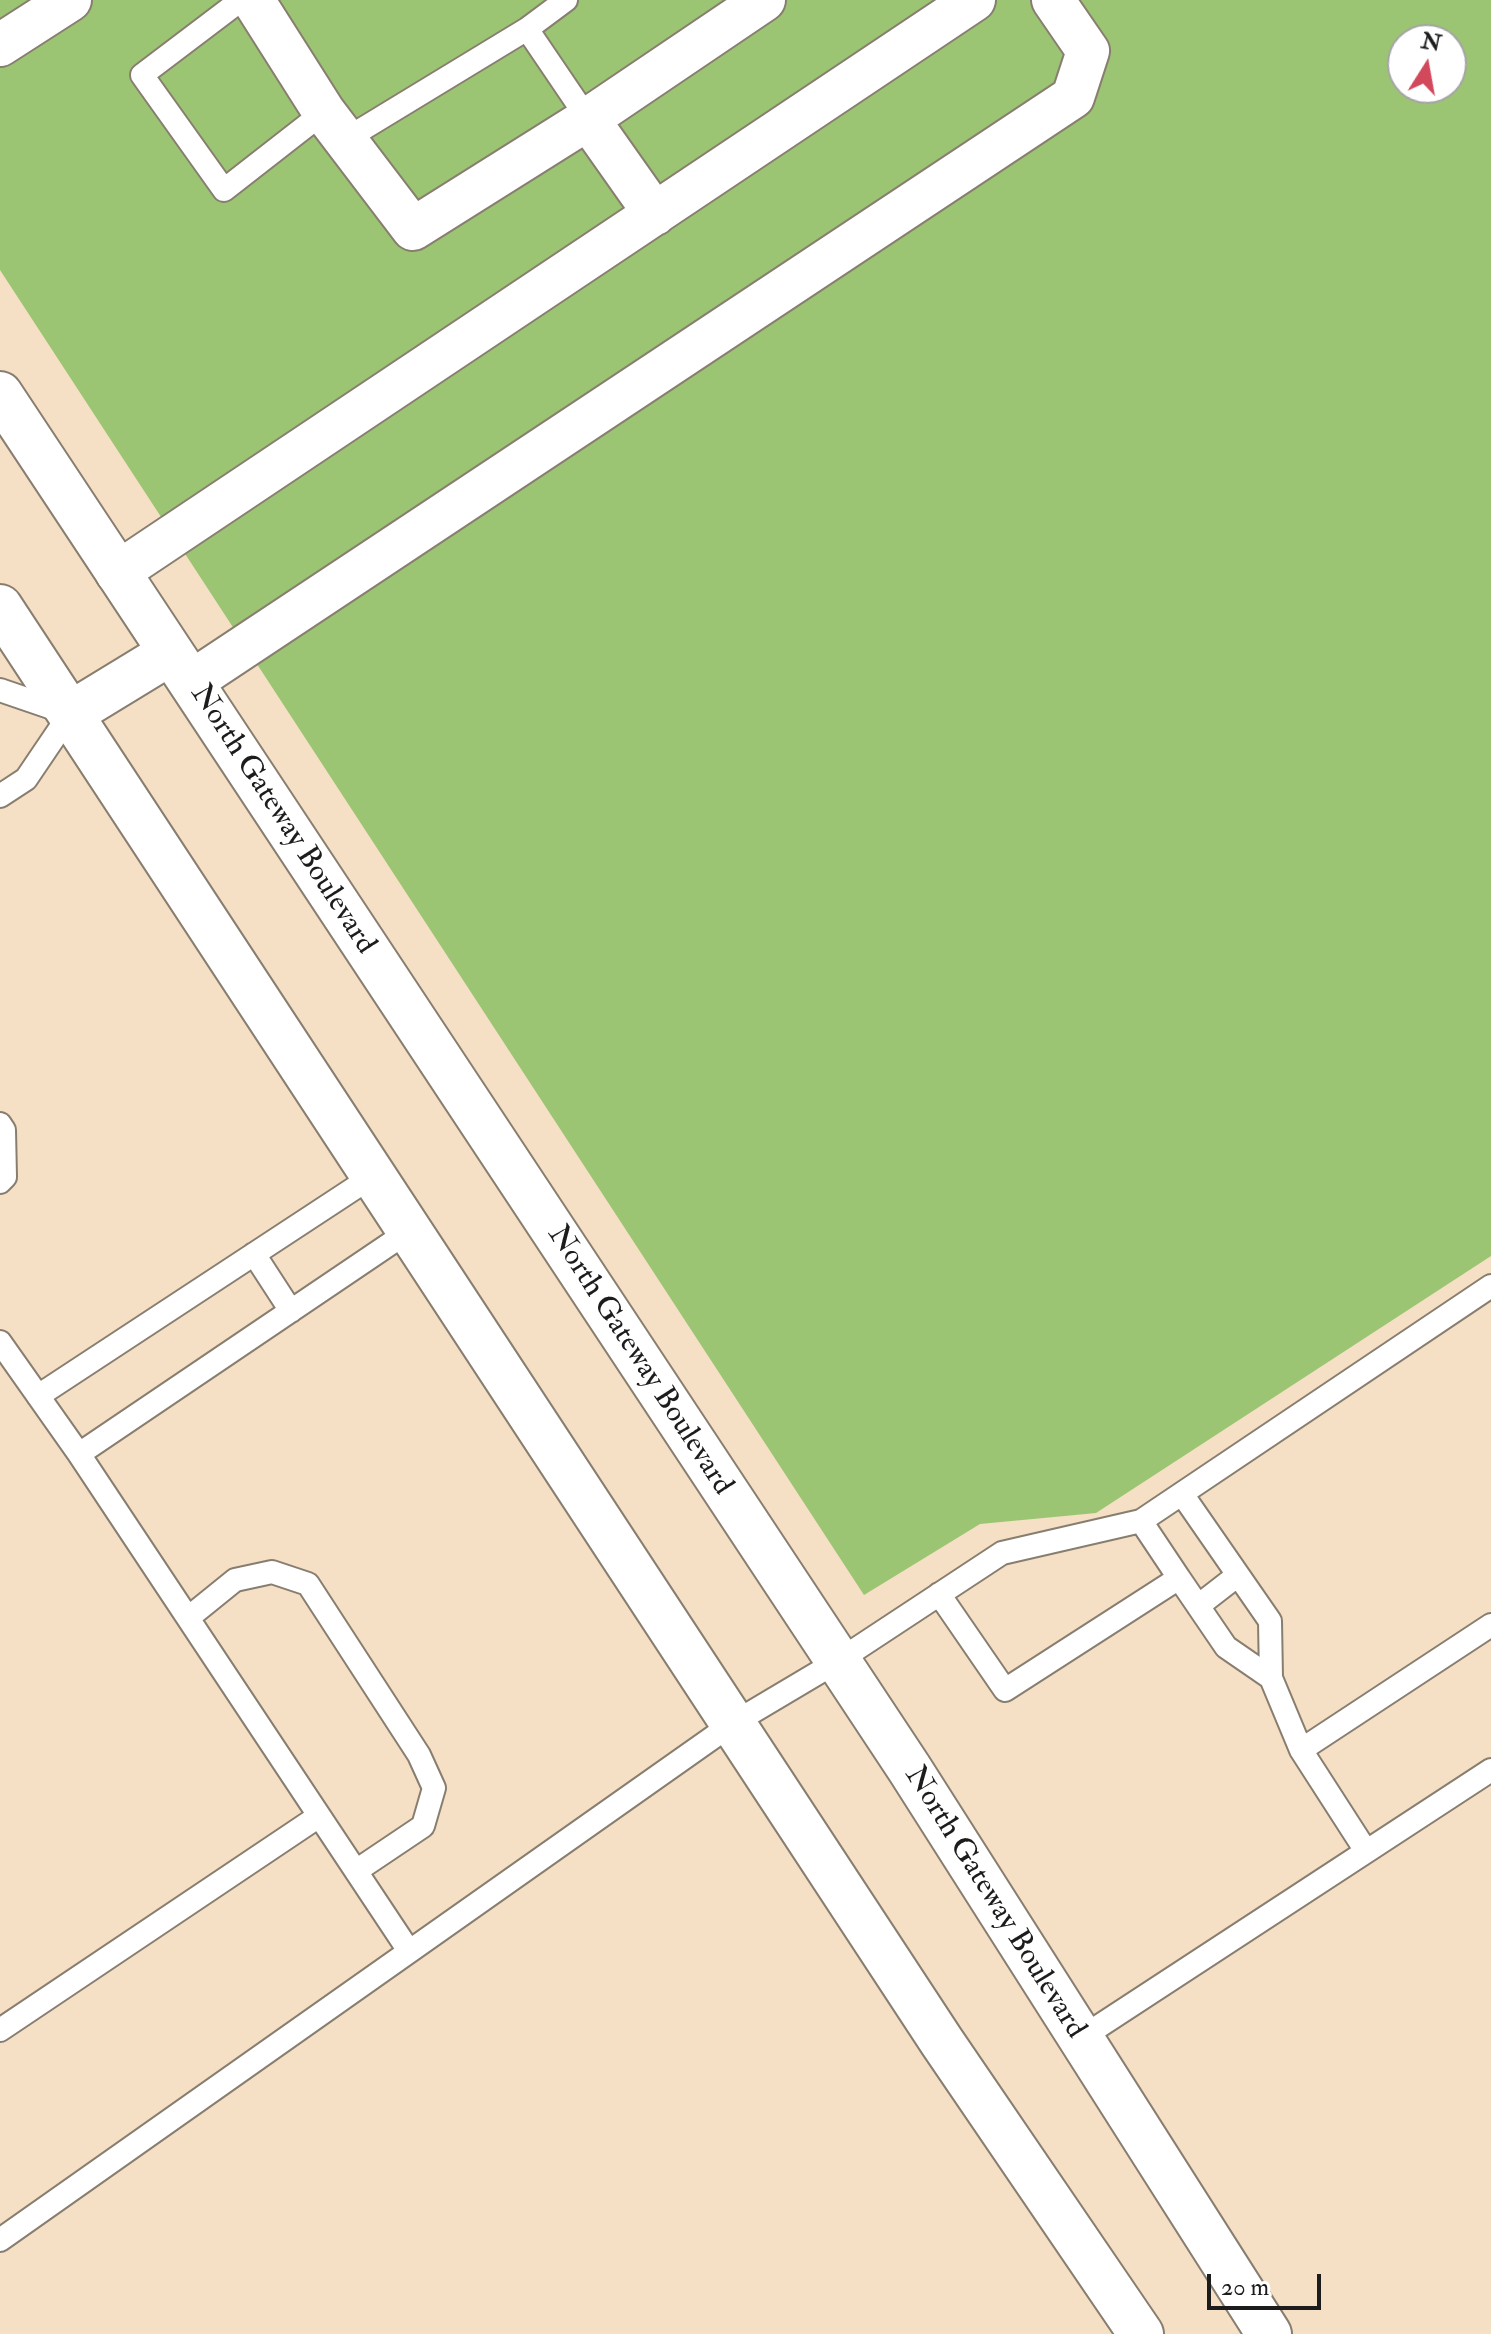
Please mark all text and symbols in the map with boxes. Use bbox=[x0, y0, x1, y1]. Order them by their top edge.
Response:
north arrow bbox=[1387, 24, 1467, 104]
text: N bbox=[1419, 27, 1444, 58]
street label: North Gateway Boulevard bbox=[181, 679, 383, 961]
street label: North Gateway Boulevard bbox=[538, 1220, 740, 1502]
street label: North Gateway Boulevard bbox=[896, 1760, 1092, 2046]
scale bar bbox=[1211, 2258, 1325, 2308]
text: 20 m bbox=[1221, 2272, 1269, 2303]

